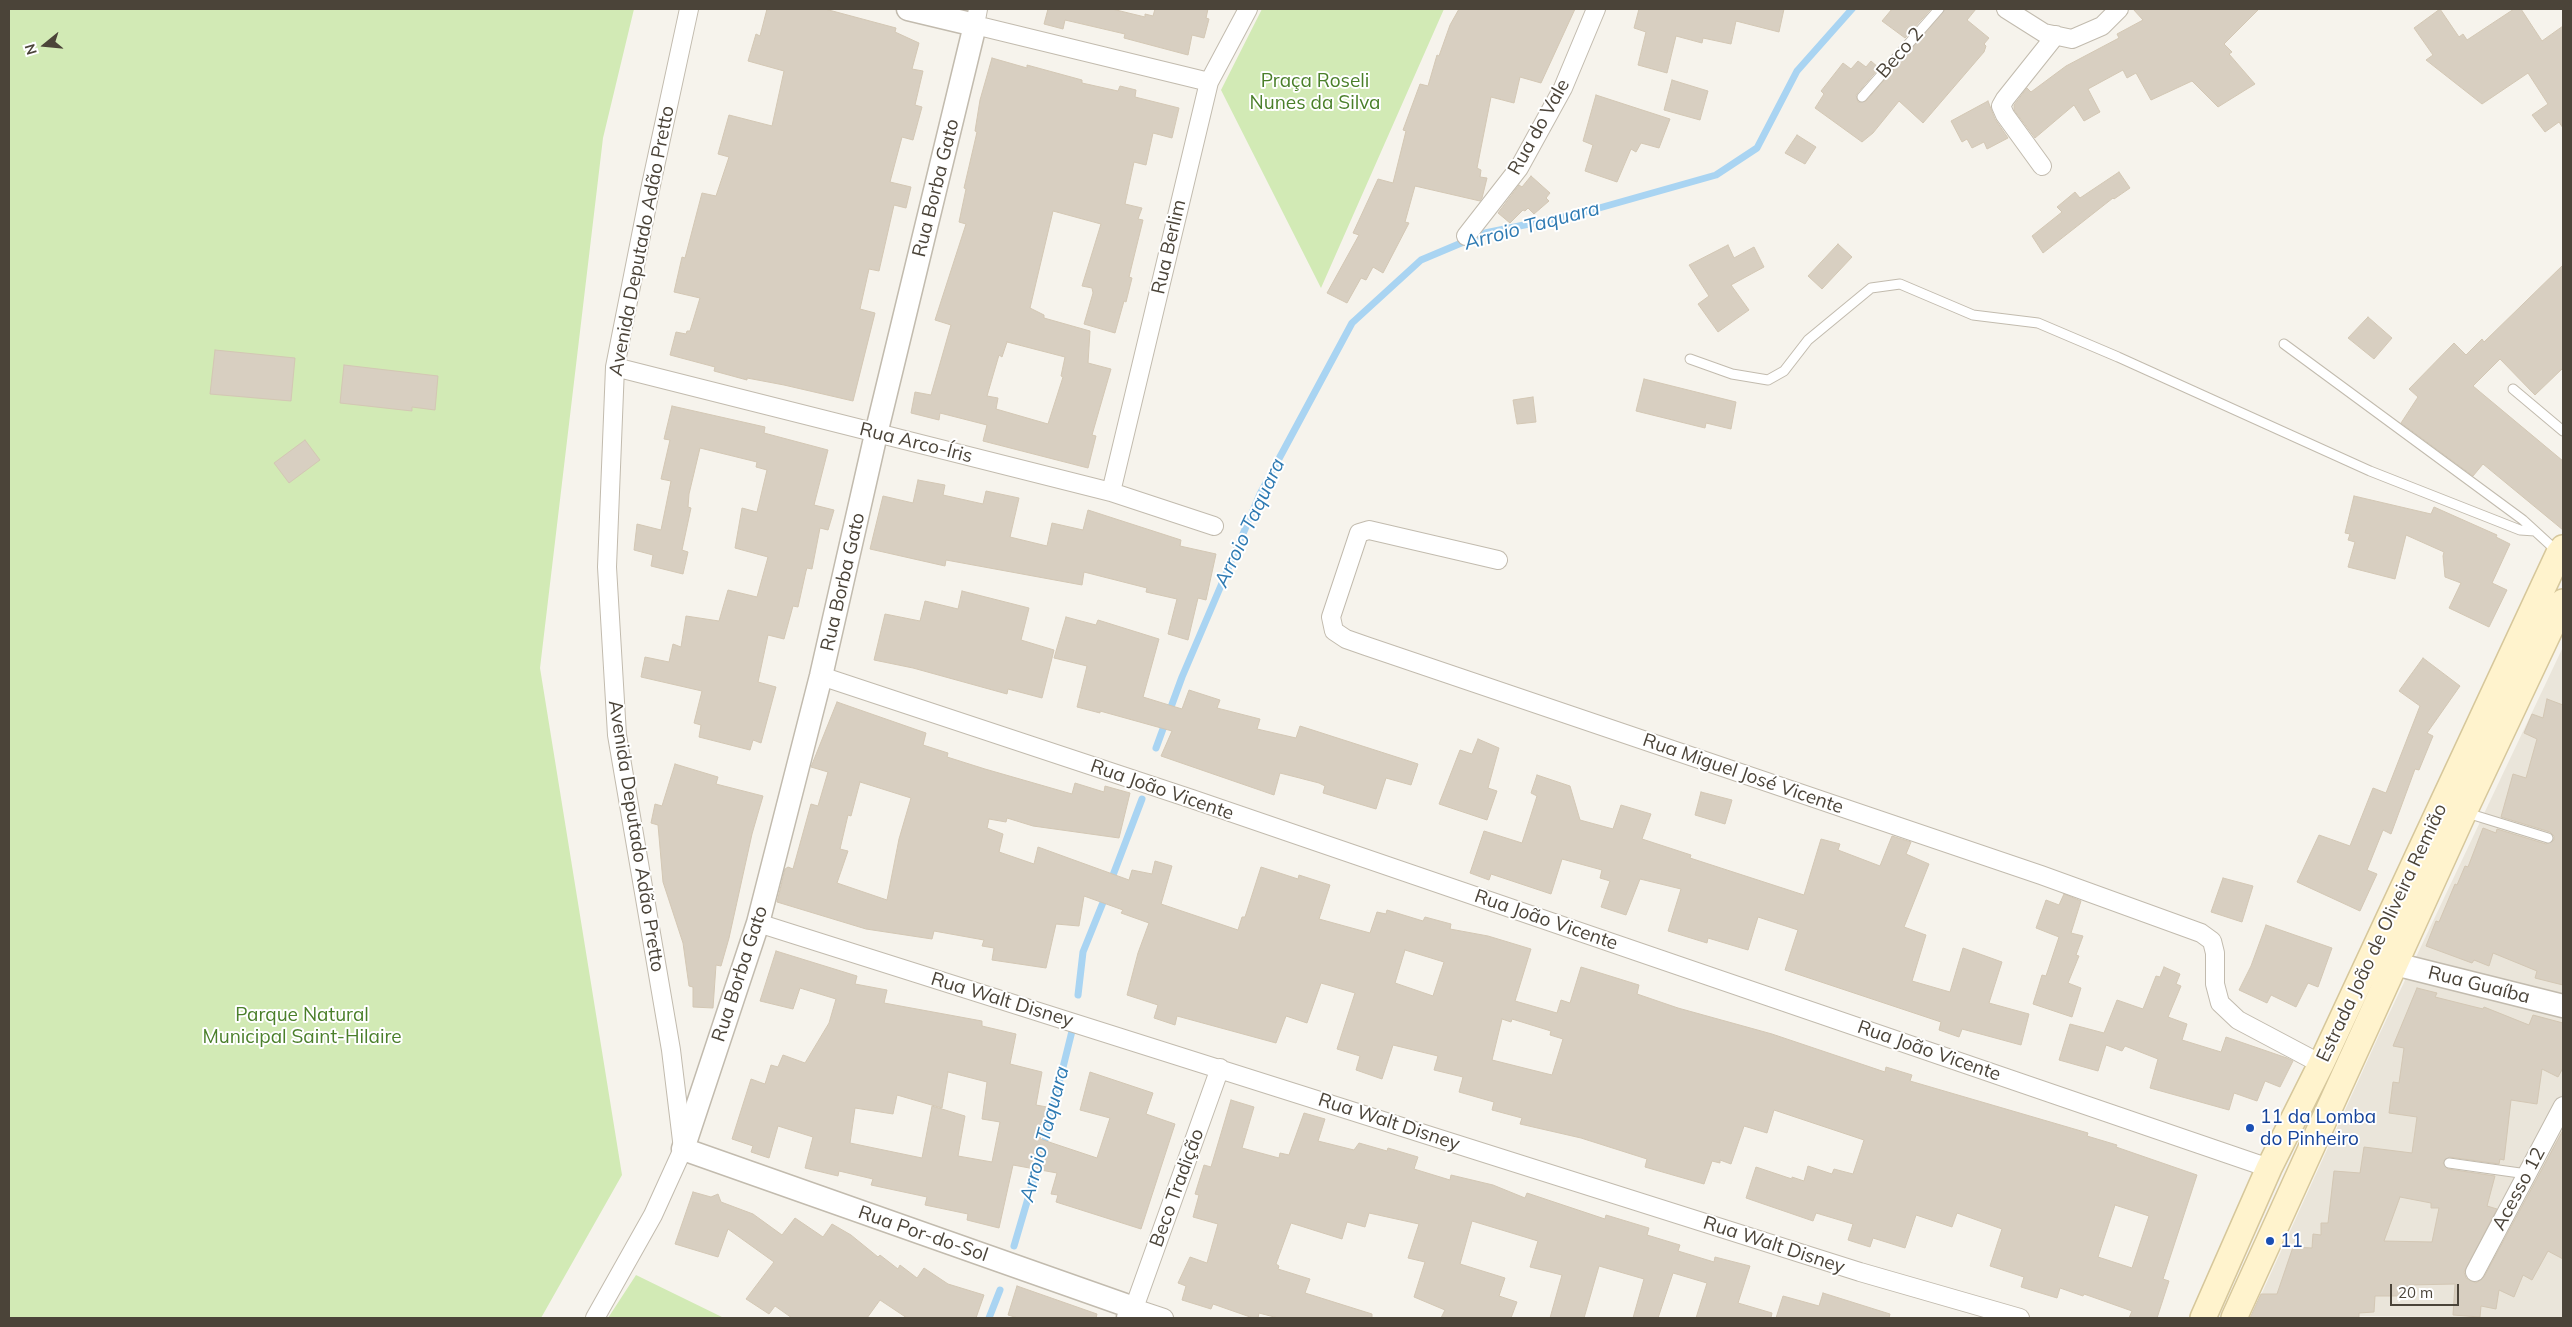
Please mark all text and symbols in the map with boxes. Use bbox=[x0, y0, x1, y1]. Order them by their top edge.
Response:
north arrow bbox=[20, 20, 70, 70]
street label: Beco 2 bbox=[1872, 23, 1928, 83]
text: N bbox=[21, 42, 41, 57]
park label: Praça Roseli Nunes da Silva bbox=[1250, 70, 1380, 114]
street label: Rua do Vale bbox=[1503, 75, 1575, 179]
street label: Avenida Deputado Adão Pretto bbox=[605, 104, 679, 378]
street label: Rua Borba Gato bbox=[908, 117, 964, 259]
water label: Arroio Taquara bbox=[1462, 196, 1602, 256]
street label: Rua Berlim bbox=[1147, 197, 1191, 297]
street label: Rua Arco-Íris bbox=[857, 418, 975, 468]
water label: Arroio Taquara bbox=[1210, 455, 1290, 591]
street label: Rua Borba Gato bbox=[816, 510, 870, 654]
street label: Avenida Deputado Adão Pretto bbox=[603, 698, 669, 974]
street label: Rua Miguel José Vicente bbox=[1640, 729, 1846, 819]
street label: Rua João Vicente bbox=[1087, 755, 1237, 825]
street label: Estrada João de Oliveira Remião bbox=[2312, 800, 2452, 1066]
street label: Rua João Vicente bbox=[1471, 885, 1621, 955]
street label: Rua Borba Gato bbox=[707, 903, 773, 1045]
street label: Rua Guaíba bbox=[2426, 961, 2532, 1009]
street label: Rua Walt Disney bbox=[928, 968, 1076, 1032]
park label: Parque Natural Municipal Saint-Hilaire bbox=[202, 1004, 402, 1048]
street label: Rua João Vicente bbox=[1854, 1016, 2004, 1086]
water label: Arroio Taquara bbox=[1015, 1064, 1075, 1204]
street label: Rua Walt Disney bbox=[1315, 1088, 1463, 1156]
place label: 11 da Lomba do Pinheiro bbox=[2260, 1106, 2376, 1150]
marker: 11 da Lomba do Pinheiro bbox=[2244, 1122, 2256, 1134]
street label: Beco Tradição bbox=[1145, 1126, 1209, 1250]
street label: Acesso 12 bbox=[2488, 1144, 2550, 1234]
street label: Rua Por-do-Sol bbox=[855, 1201, 991, 1267]
street label: Rua Walt Disney bbox=[1700, 1211, 1848, 1279]
place label: 11 bbox=[2280, 1230, 2303, 1252]
marker: 11 bbox=[2264, 1235, 2276, 1247]
scale bar bbox=[2392, 1274, 2461, 1306]
text: 20 m bbox=[2398, 1283, 2433, 1302]

